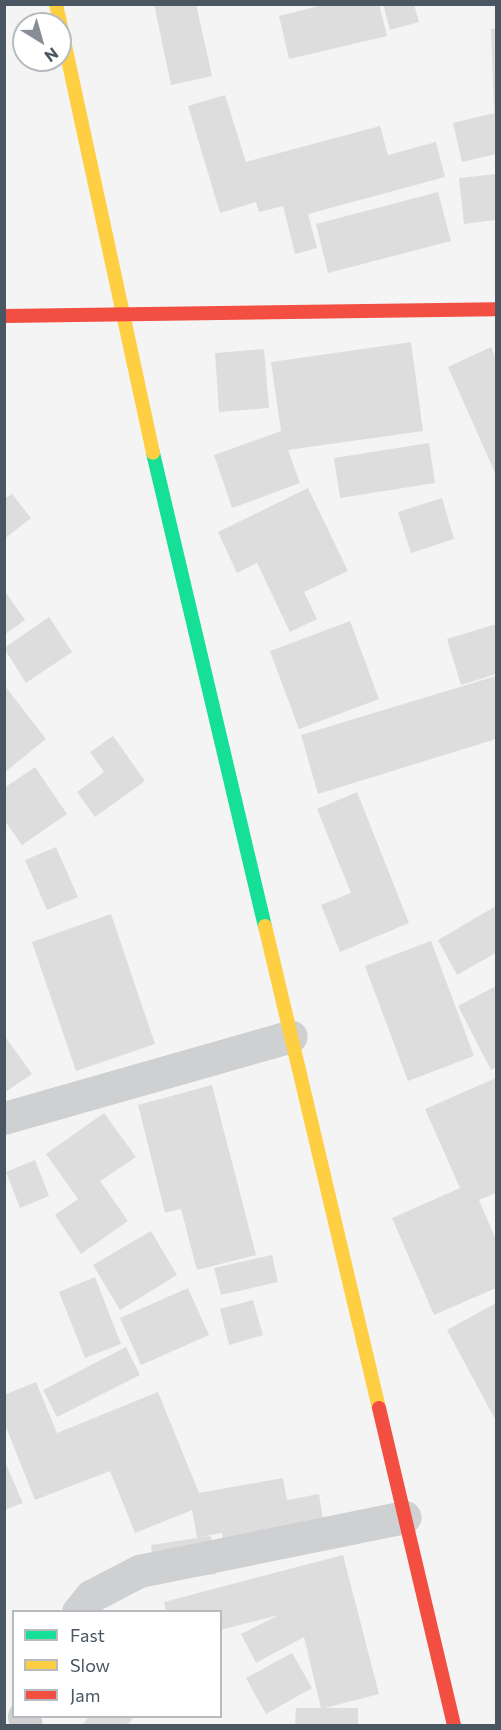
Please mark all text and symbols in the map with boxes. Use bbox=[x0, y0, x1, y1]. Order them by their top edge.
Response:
north arrow bbox=[12, 12, 72, 72]
text: N bbox=[41, 44, 62, 66]
legend bbox=[12, 1610, 222, 1718]
text: Fast bbox=[70, 1624, 105, 1646]
text: Slow bbox=[70, 1654, 110, 1676]
text: Jam bbox=[70, 1684, 100, 1706]

